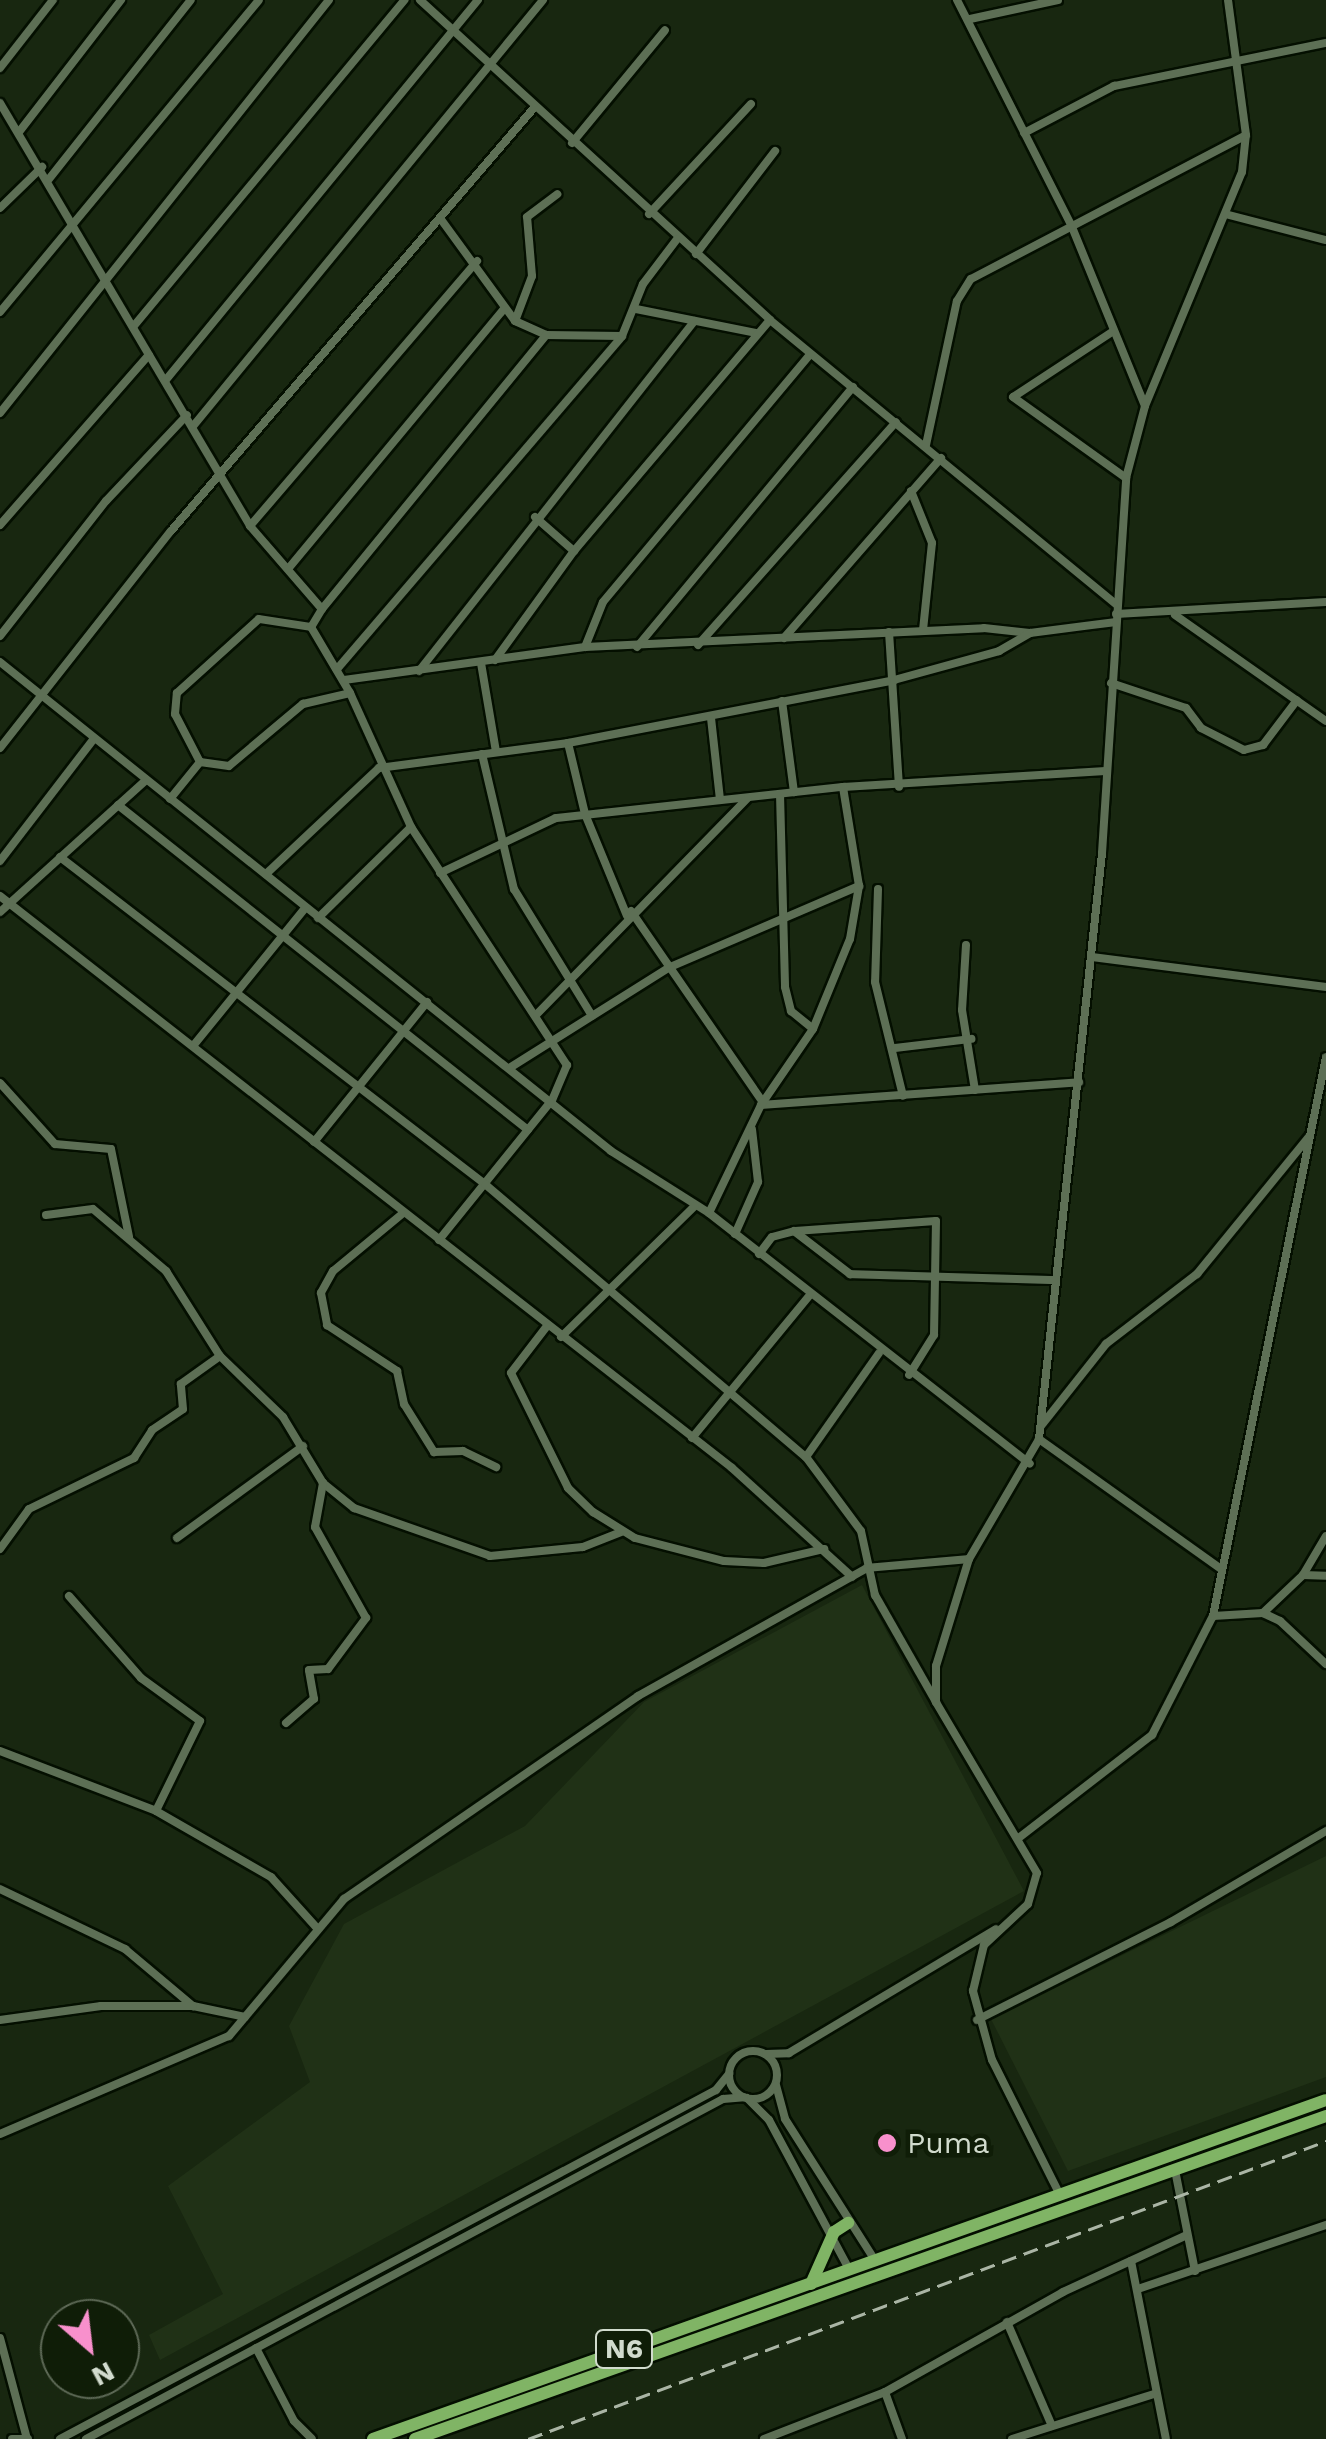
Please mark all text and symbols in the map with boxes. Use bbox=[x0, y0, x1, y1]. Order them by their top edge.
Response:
place label: Puma bbox=[907, 2125, 989, 2161]
marker: Puma bbox=[876, 2132, 898, 2154]
north arrow bbox=[40, 2299, 140, 2399]
road number: N6 bbox=[594, 2326, 654, 2372]
text: N bbox=[86, 2355, 120, 2394]

